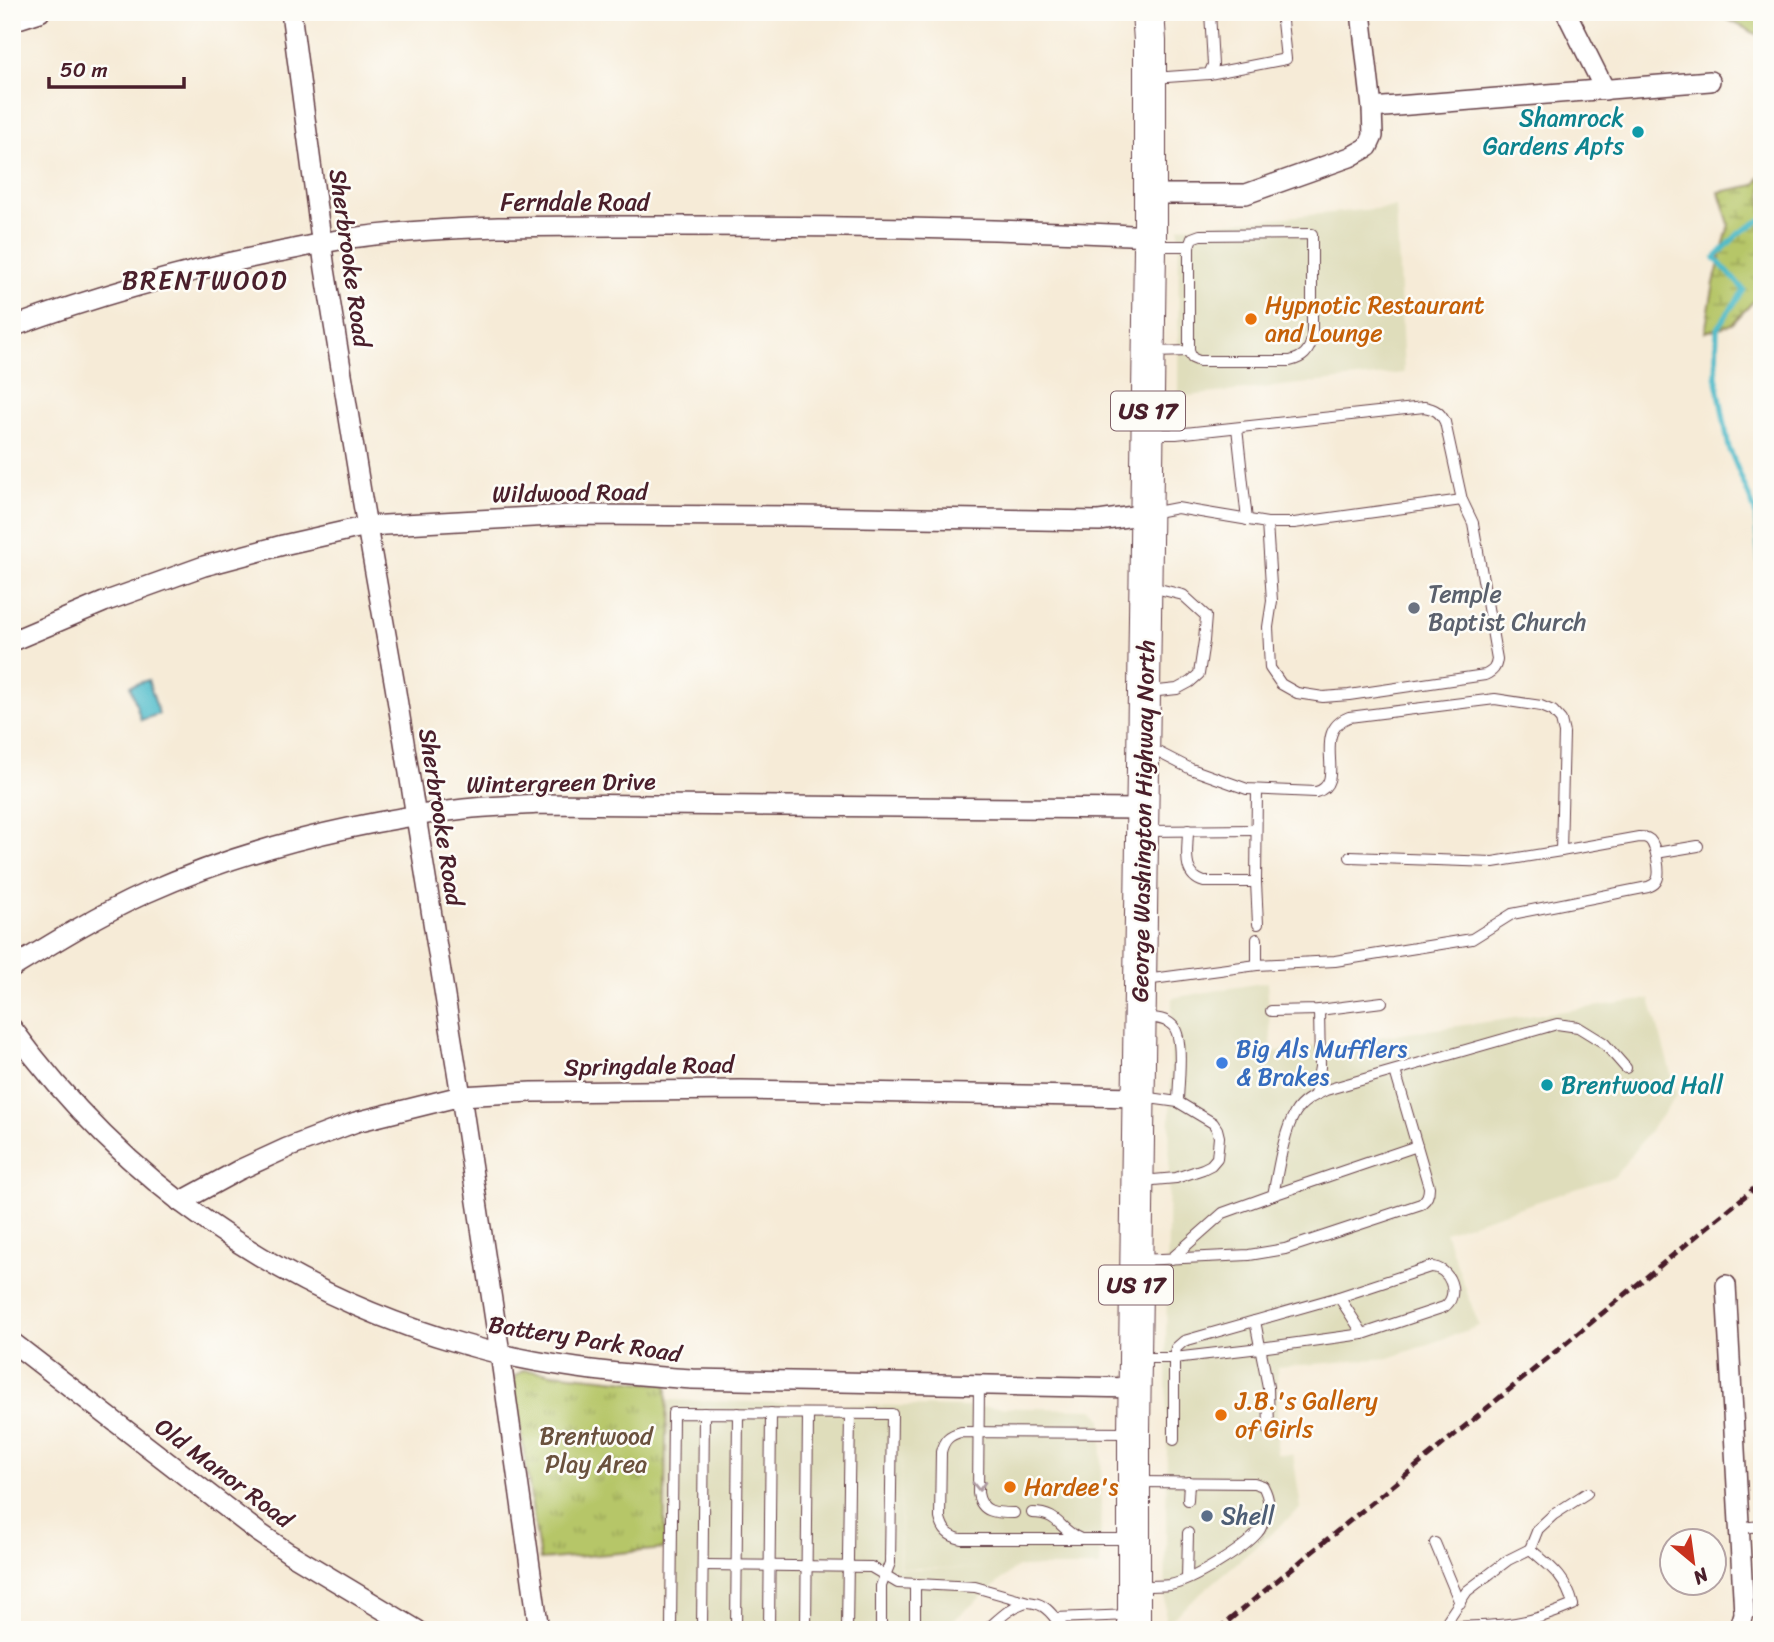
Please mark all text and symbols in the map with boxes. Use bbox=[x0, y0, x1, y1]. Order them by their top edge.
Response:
scale bar bbox=[49, 46, 184, 90]
text: 50 m bbox=[60, 51, 108, 89]
place label: Shamrock Gardens Apts bbox=[1483, 97, 1625, 167]
marker: Shamrock Gardens Apts bbox=[1630, 124, 1646, 140]
street label: Sherbrooke Road bbox=[317, 166, 383, 351]
street label: Ferndale Road bbox=[501, 181, 651, 223]
district label: BRENTWOOD bbox=[122, 257, 288, 303]
place label: Hypnotic Restaurant and Lounge bbox=[1265, 284, 1484, 354]
marker: Hypnotic Restaurant and Lounge bbox=[1243, 311, 1259, 327]
road number: US 17 bbox=[1111, 392, 1185, 430]
street label: Wildwood Road bbox=[492, 471, 650, 515]
place label: Temple Baptist Church bbox=[1428, 573, 1586, 643]
marker: Temple Baptist Church bbox=[1406, 600, 1422, 616]
street label: George Washington Highway North bbox=[1119, 639, 1167, 1003]
street label: Sherbrooke Road bbox=[406, 725, 476, 910]
street label: Wintergreen Drive bbox=[466, 760, 656, 806]
place label: Big Als Mufflers & Brakes bbox=[1236, 1028, 1408, 1098]
street label: Springdale Road bbox=[564, 1043, 737, 1088]
marker: Big Als Mufflers & Brakes bbox=[1214, 1055, 1230, 1071]
place label: Brentwood Hall bbox=[1561, 1064, 1724, 1106]
marker: Brentwood Hall bbox=[1539, 1077, 1555, 1093]
road number: US 17 bbox=[1099, 1266, 1173, 1304]
street label: Battery Park Road bbox=[486, 1303, 686, 1375]
place label: J.B.'s Gallery of Girls bbox=[1234, 1380, 1378, 1450]
street label: Old Manor Road bbox=[145, 1406, 304, 1540]
marker: J.B.'s Gallery of Girls bbox=[1213, 1407, 1229, 1423]
park label: Brentwood Play Area bbox=[539, 1415, 654, 1485]
place label: Hardee's bbox=[1024, 1466, 1118, 1508]
marker: Hardee's bbox=[1002, 1479, 1018, 1495]
one-way arrow bbox=[971, 1481, 986, 1492]
place label: Shell bbox=[1221, 1495, 1276, 1537]
marker: Shell bbox=[1199, 1508, 1215, 1524]
north arrow bbox=[1658, 1526, 1728, 1596]
text: N bbox=[1687, 1558, 1716, 1594]

